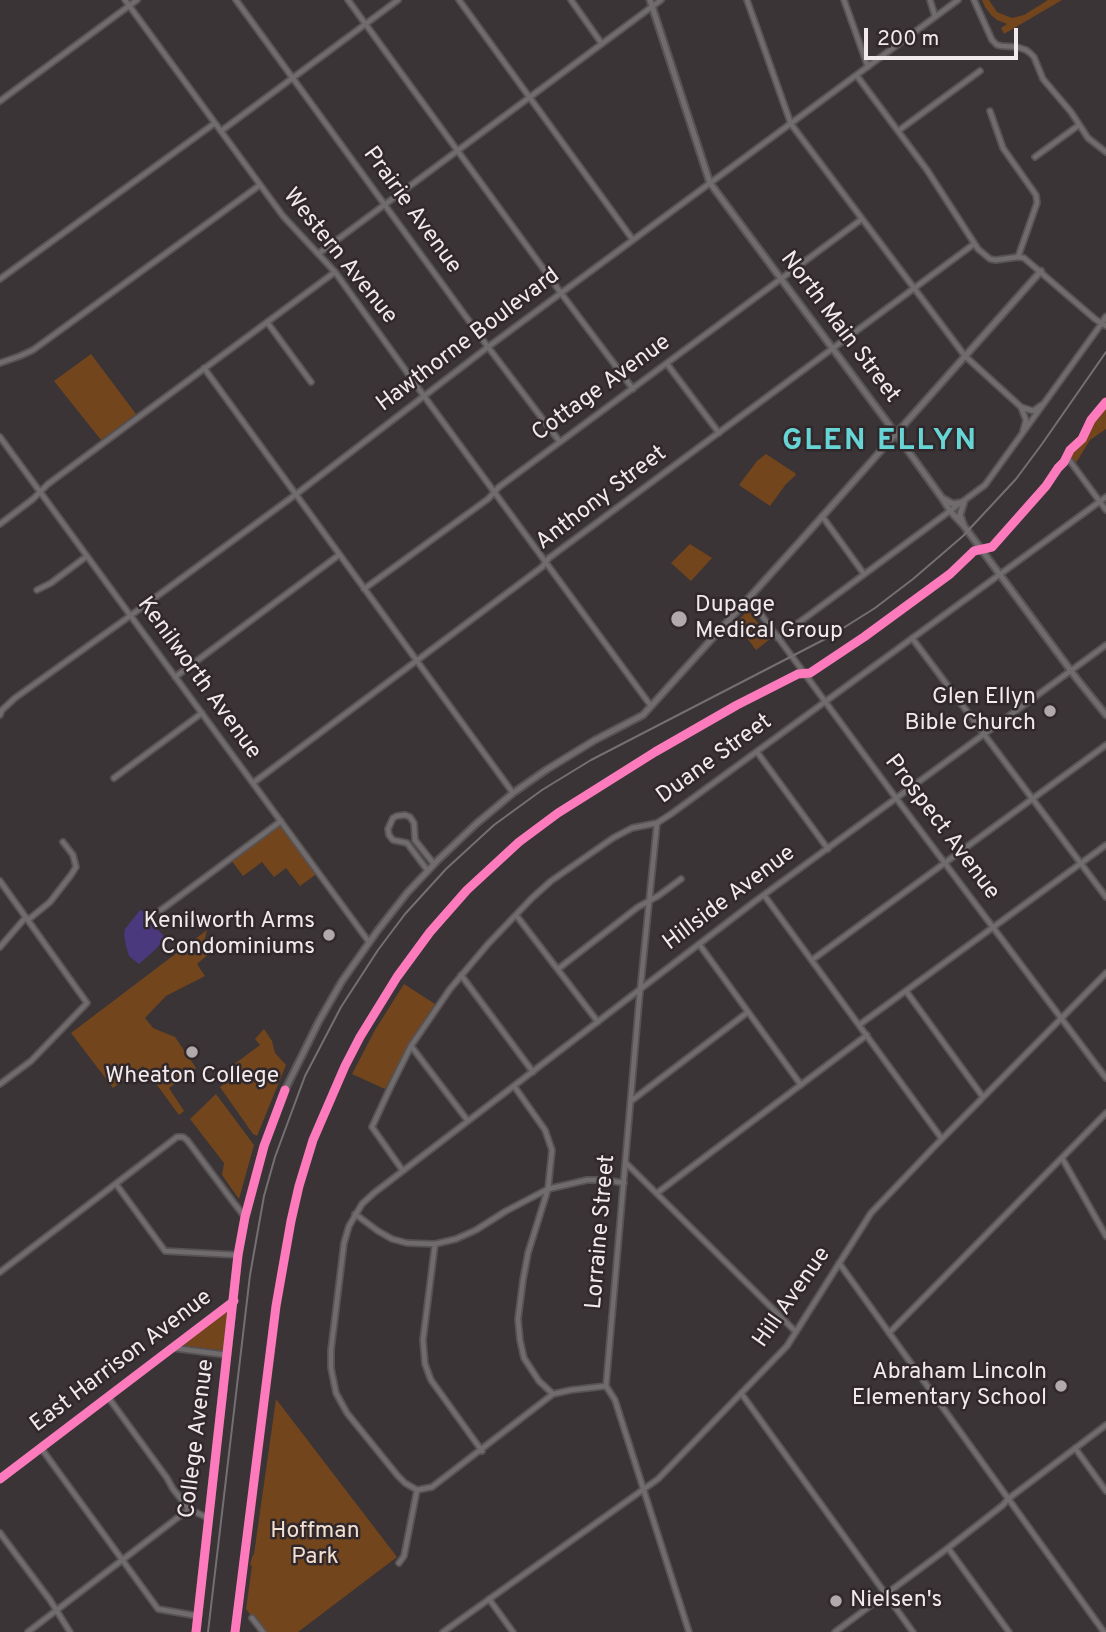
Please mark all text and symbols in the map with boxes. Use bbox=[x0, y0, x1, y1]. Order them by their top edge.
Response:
scale bar bbox=[868, 14, 1022, 58]
text: 200 m bbox=[877, 26, 939, 53]
street label: Prairie Avenue bbox=[356, 142, 466, 280]
street label: Western Avenue bbox=[276, 184, 402, 330]
street label: North Main Street bbox=[773, 247, 905, 409]
street label: Hawthorne Boulevard bbox=[372, 263, 566, 419]
street label: Cottage Avenue bbox=[527, 330, 677, 448]
district label: GLEN ELLYN bbox=[783, 425, 977, 461]
street label: Anthony Street bbox=[531, 441, 673, 557]
place label: Dupage Medical Group bbox=[695, 592, 843, 646]
street label: Kenilworth Avenue bbox=[130, 593, 266, 765]
marker: Dupage Medical Group bbox=[669, 609, 689, 629]
place label: Glen Ellyn Bible Church bbox=[905, 684, 1036, 738]
marker: Glen Ellyn Bible Church bbox=[1042, 703, 1058, 719]
street label: Duane Street bbox=[652, 709, 778, 811]
street label: Prospect Avenue bbox=[877, 750, 1005, 906]
street label: Hillside Avenue bbox=[659, 840, 801, 958]
place label: Kenilworth Arms Condominiums bbox=[143, 908, 315, 962]
marker: Kenilworth Arms Condominiums bbox=[321, 927, 337, 943]
marker: Wheaton College bbox=[184, 1044, 200, 1060]
place label: Wheaton College bbox=[105, 1063, 279, 1091]
street label: Lorraine Street bbox=[581, 1153, 623, 1311]
street label: Hill Avenue bbox=[748, 1242, 838, 1354]
street label: East Harrison Avenue bbox=[26, 1285, 218, 1439]
street label: College Avenue bbox=[175, 1358, 221, 1520]
place label: Abraham Lincoln Elementary School bbox=[852, 1359, 1047, 1413]
marker: Abraham Lincoln Elementary School bbox=[1053, 1378, 1069, 1394]
park label: Hoffman Park bbox=[270, 1518, 360, 1572]
place label: Nielsen's bbox=[850, 1587, 942, 1615]
marker: Nielsen's bbox=[828, 1593, 844, 1609]

